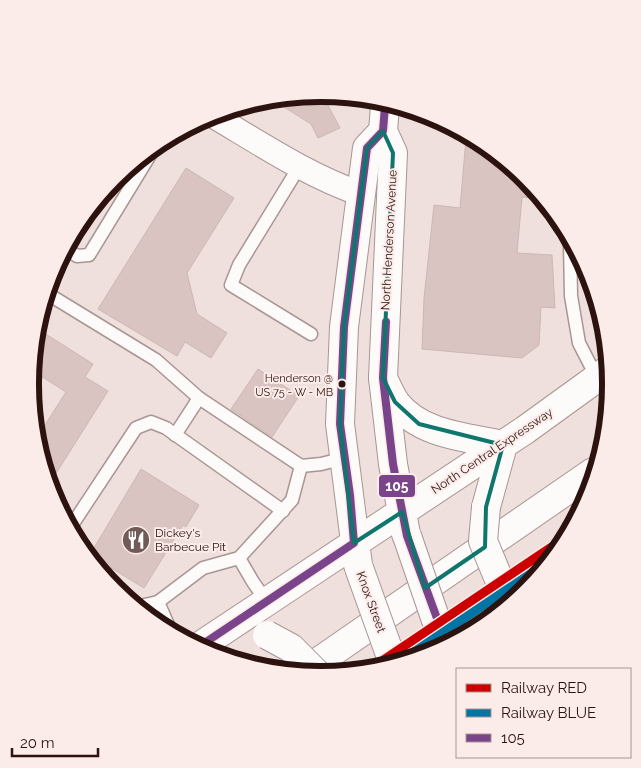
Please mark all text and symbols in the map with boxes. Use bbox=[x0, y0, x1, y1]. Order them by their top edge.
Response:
street label: North Henderson Avenue bbox=[378, 169, 400, 311]
place label: Henderson @ US 75 - W - MB bbox=[255, 372, 333, 399]
marker: Henderson @ US 75 - W - MB bbox=[337, 379, 347, 389]
street label: North Central Expressway bbox=[429, 405, 556, 497]
line badge: 105 bbox=[378, 474, 416, 498]
text: 105 bbox=[385, 478, 409, 494]
restaurant icon: Dickey's Barbecue Pit bbox=[121, 525, 151, 555]
place label: Dickey's Barbecue Pit bbox=[155, 526, 226, 554]
street label: Knox Street bbox=[353, 570, 389, 634]
legend bbox=[456, 668, 631, 758]
text: Railway RED bbox=[501, 679, 587, 697]
text: Railway BLUE bbox=[501, 704, 596, 722]
scale bar bbox=[12, 726, 99, 758]
text: 105 bbox=[501, 729, 525, 747]
text: 20 m bbox=[20, 734, 55, 752]

